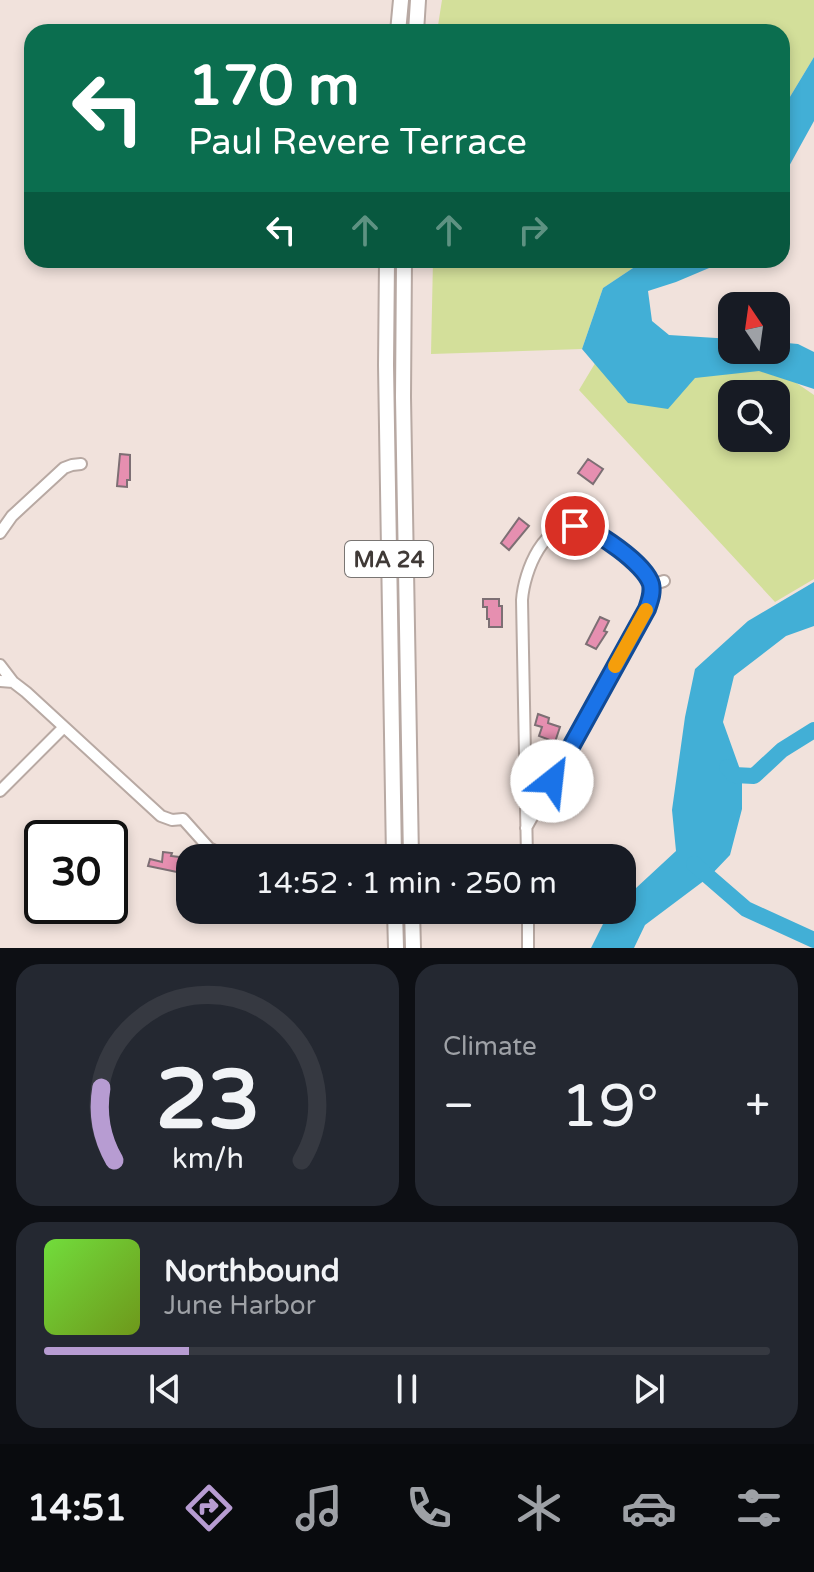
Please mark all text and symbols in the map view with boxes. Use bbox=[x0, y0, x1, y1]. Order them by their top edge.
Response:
text: 170 m bbox=[188, 53, 359, 120]
icon: left bbox=[56, 56, 160, 160]
text: Paul Revere Terrace bbox=[188, 121, 527, 164]
icon: left bbox=[259, 208, 303, 252]
icon: ahead bbox=[343, 208, 387, 252]
icon: ahead bbox=[427, 208, 471, 252]
icon: right bbox=[511, 208, 555, 252]
north arrow bbox=[718, 292, 790, 364]
map controls bbox=[718, 292, 790, 452]
button: search bbox=[718, 380, 790, 452]
pin bbox=[541, 492, 609, 560]
icon: arrive bbox=[553, 504, 597, 548]
road number: MA 24 bbox=[345, 541, 433, 577]
position arrow bbox=[510, 739, 594, 823]
speed limit sign: 30 bbox=[24, 820, 128, 924]
text: 14:52 · 1 min · 250 m bbox=[255, 865, 557, 902]
text: Climate bbox=[443, 1031, 537, 1062]
text: 23 bbox=[155, 1051, 260, 1151]
text: 19° bbox=[561, 1071, 659, 1143]
text: − bbox=[443, 1080, 474, 1133]
text: + bbox=[745, 1080, 770, 1133]
text: km/h bbox=[172, 1142, 243, 1176]
text: Northbound bbox=[164, 1253, 340, 1290]
text: June Harbor bbox=[164, 1290, 316, 1321]
icon: previous bbox=[143, 1367, 187, 1411]
icon: pause bbox=[385, 1367, 429, 1411]
icon: next bbox=[627, 1367, 671, 1411]
icon: directions bbox=[181, 1480, 237, 1536]
icon: music bbox=[291, 1480, 347, 1536]
icon: phone bbox=[401, 1480, 457, 1536]
icon: climate bbox=[511, 1480, 567, 1536]
icon: car bbox=[621, 1480, 677, 1536]
icon: filters bbox=[731, 1480, 787, 1536]
text: 14:51 bbox=[27, 1487, 127, 1530]

